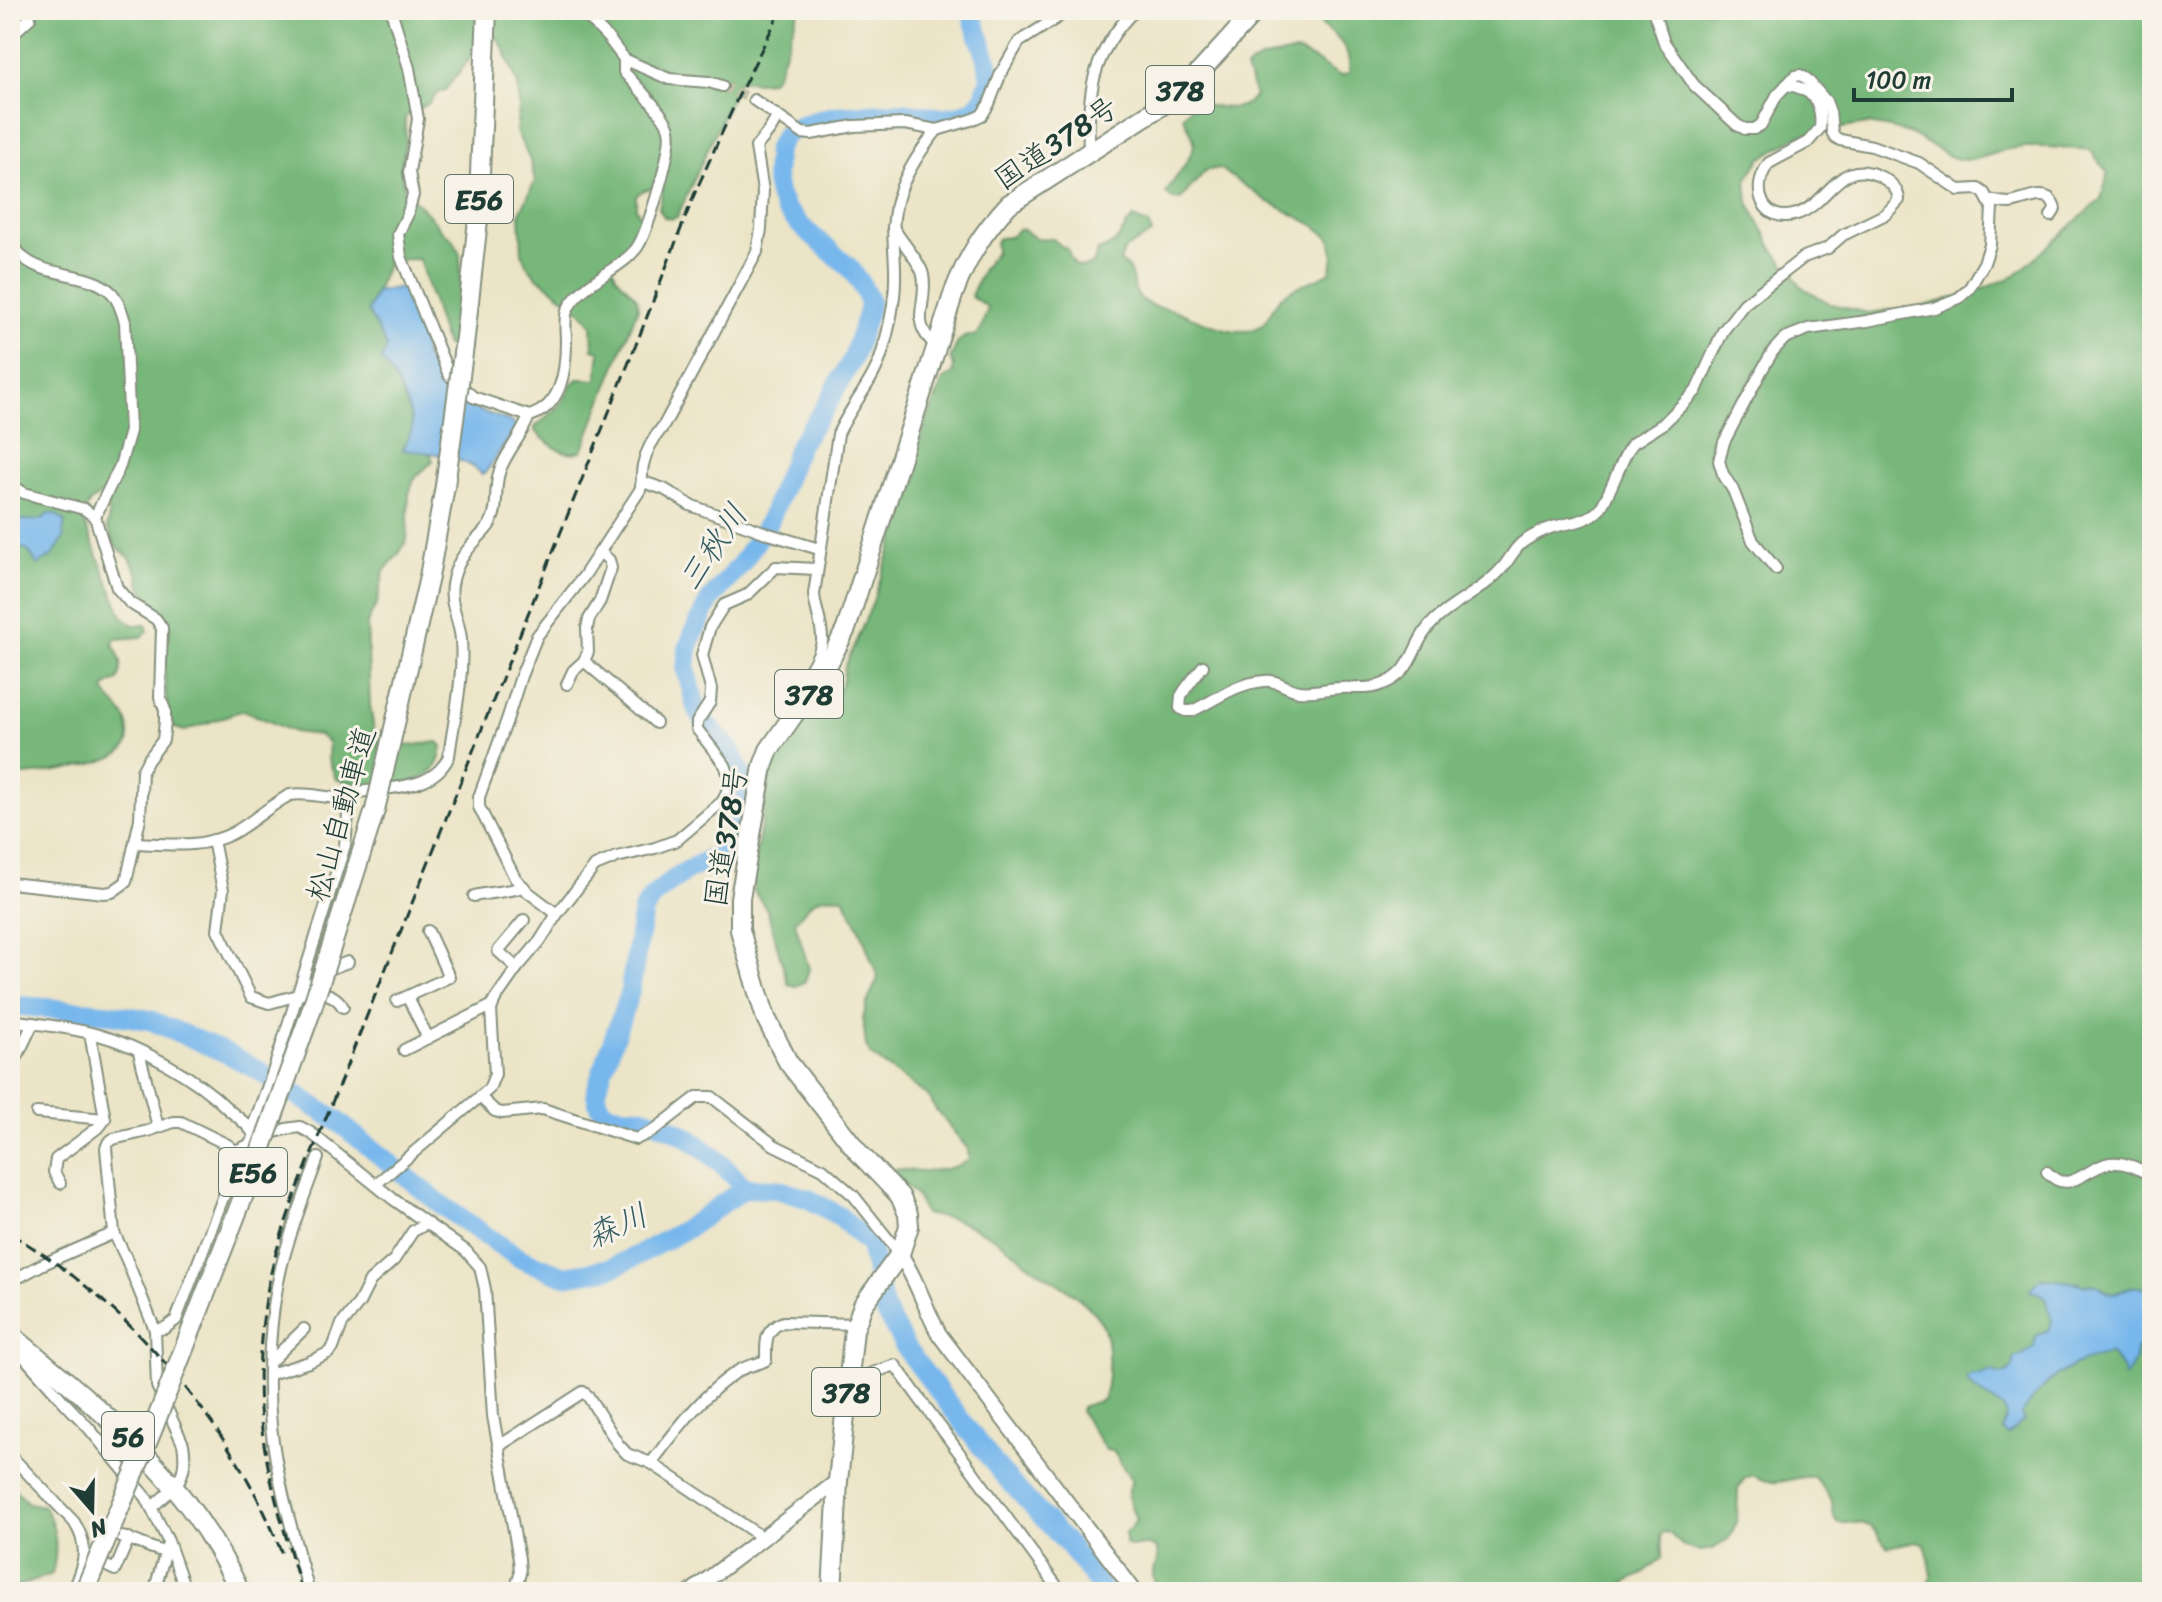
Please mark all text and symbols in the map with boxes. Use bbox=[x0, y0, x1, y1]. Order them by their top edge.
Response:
scale bar bbox=[1854, 52, 2012, 102]
text: 100 m bbox=[1866, 59, 1931, 101]
road number: 378 bbox=[1146, 66, 1214, 114]
street label: 国道378号 bbox=[982, 81, 1130, 205]
road number: E56 bbox=[445, 175, 513, 223]
water label: 三秋川 bbox=[663, 491, 763, 603]
road number: 378 bbox=[775, 670, 843, 718]
street label: 松山自動車道 bbox=[290, 720, 392, 908]
street label: 国道378号 bbox=[688, 763, 764, 911]
road number: E56 bbox=[219, 1148, 287, 1196]
water label: 森川 bbox=[576, 1187, 658, 1265]
road number: 378 bbox=[812, 1368, 880, 1416]
road number: 56 bbox=[102, 1412, 154, 1460]
north arrow bbox=[52, 1470, 132, 1550]
text: N bbox=[84, 1507, 113, 1550]

